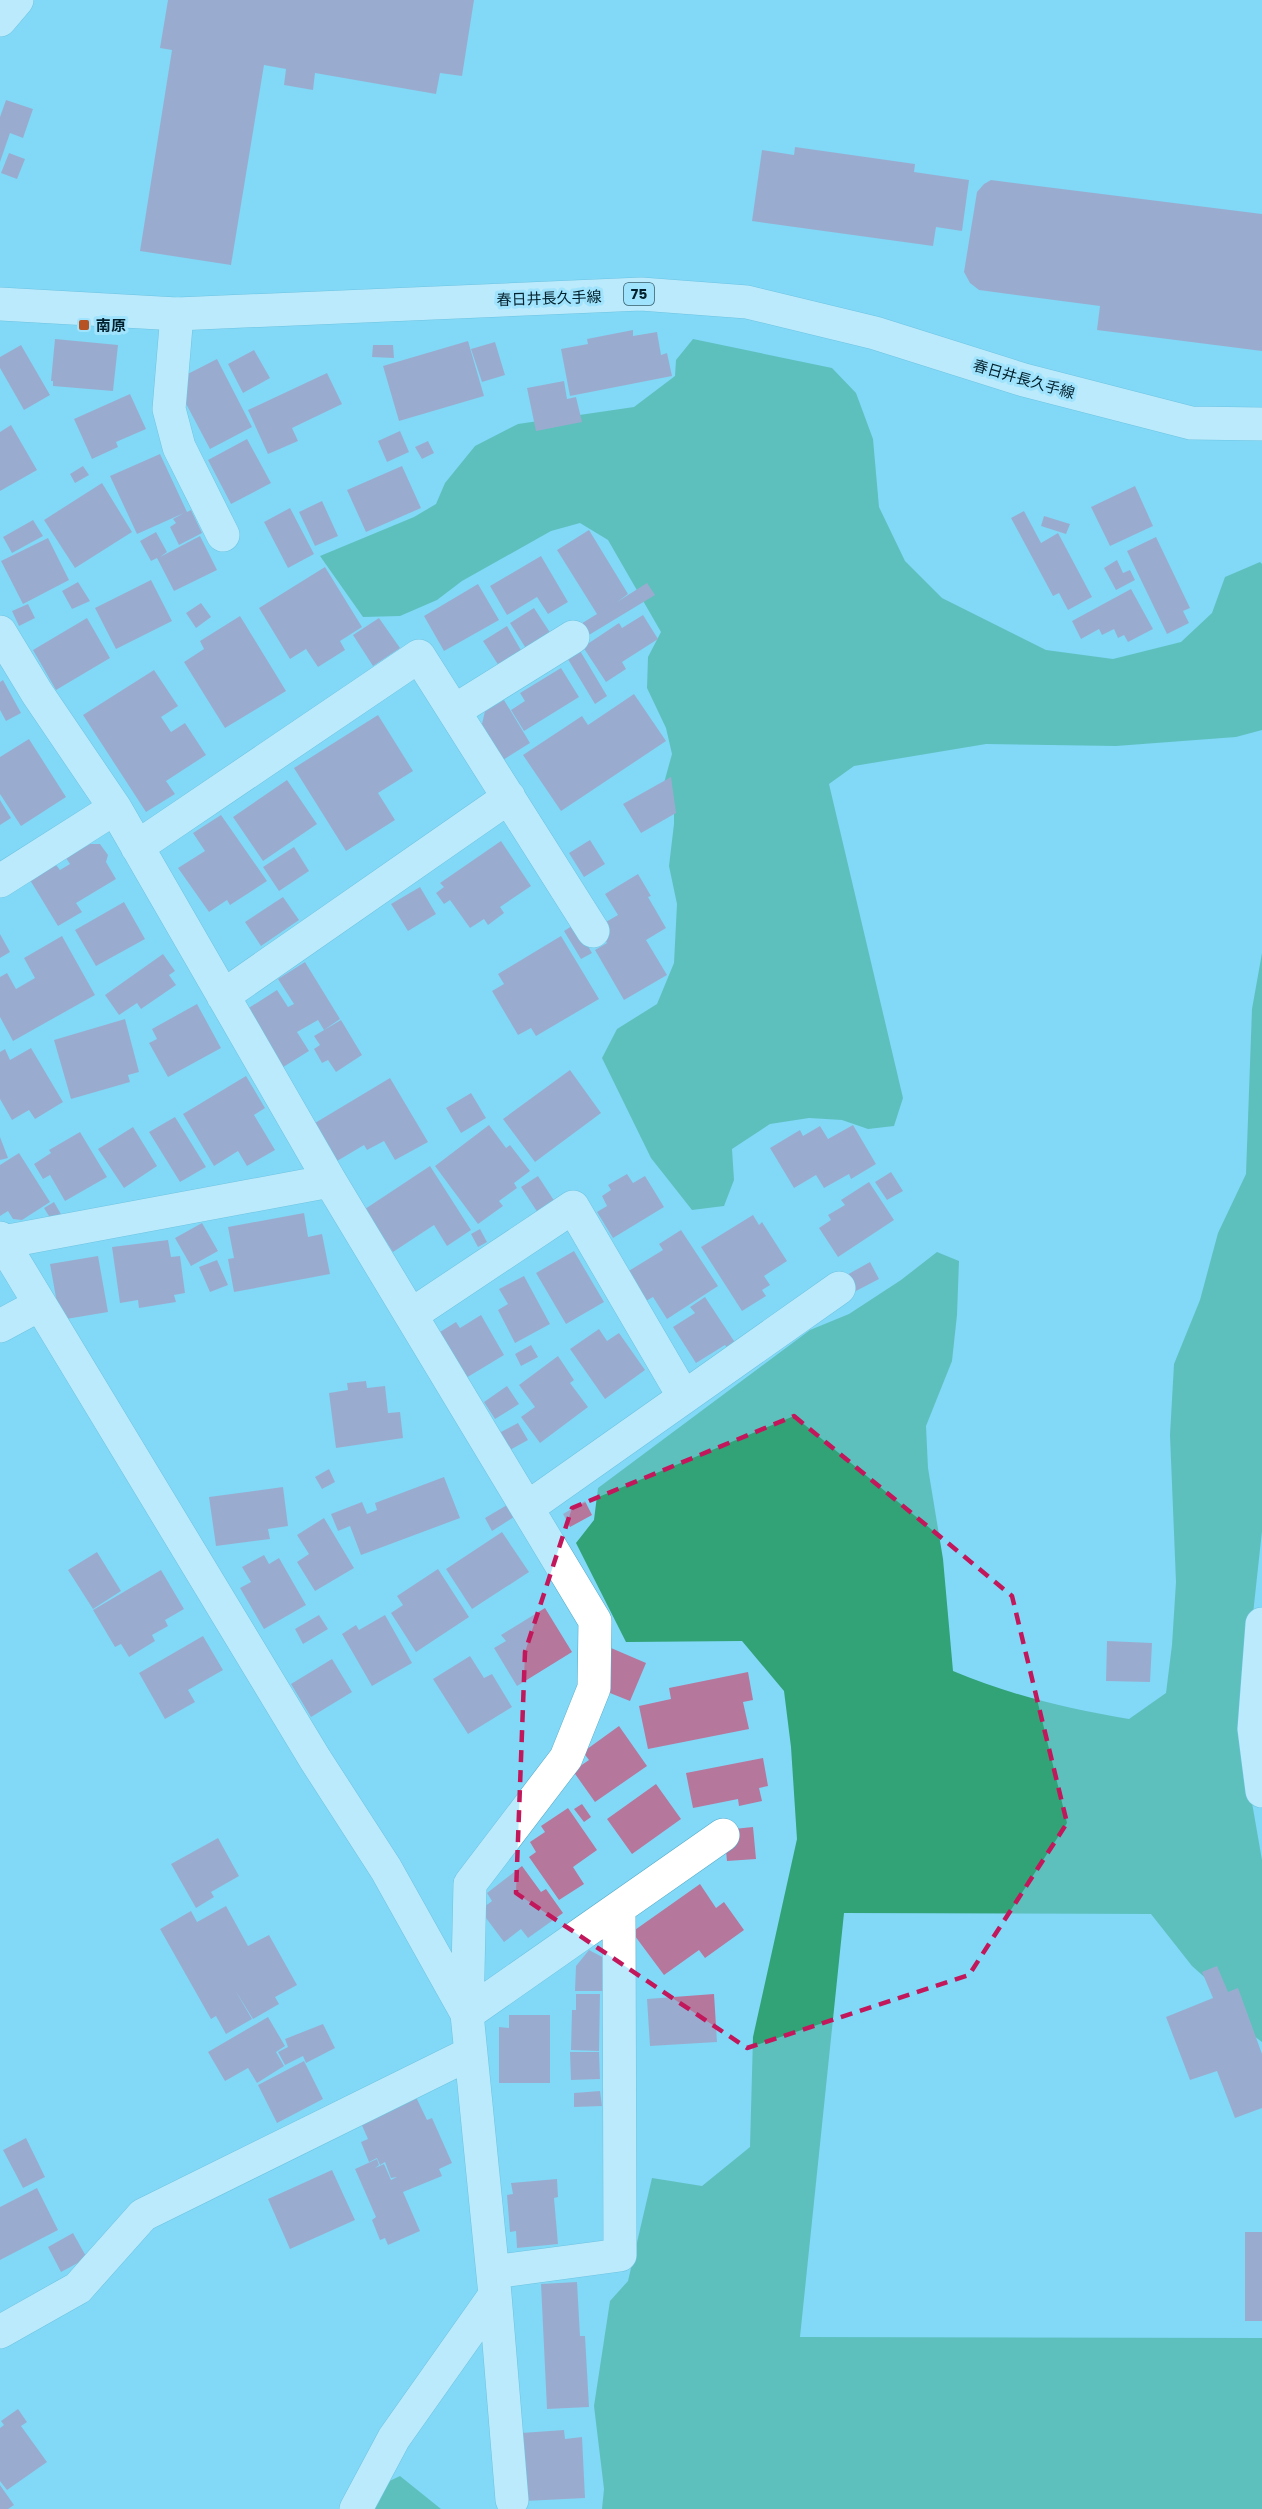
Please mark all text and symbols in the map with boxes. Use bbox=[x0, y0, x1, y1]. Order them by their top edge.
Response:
road number: 75 bbox=[624, 283, 654, 305]
street label: 春日井長久手線 bbox=[496, 286, 602, 310]
place label: 南原 bbox=[96, 315, 126, 336]
marker: 南原 bbox=[77, 318, 91, 332]
street label: 春日井長久手線 bbox=[971, 354, 1077, 404]

